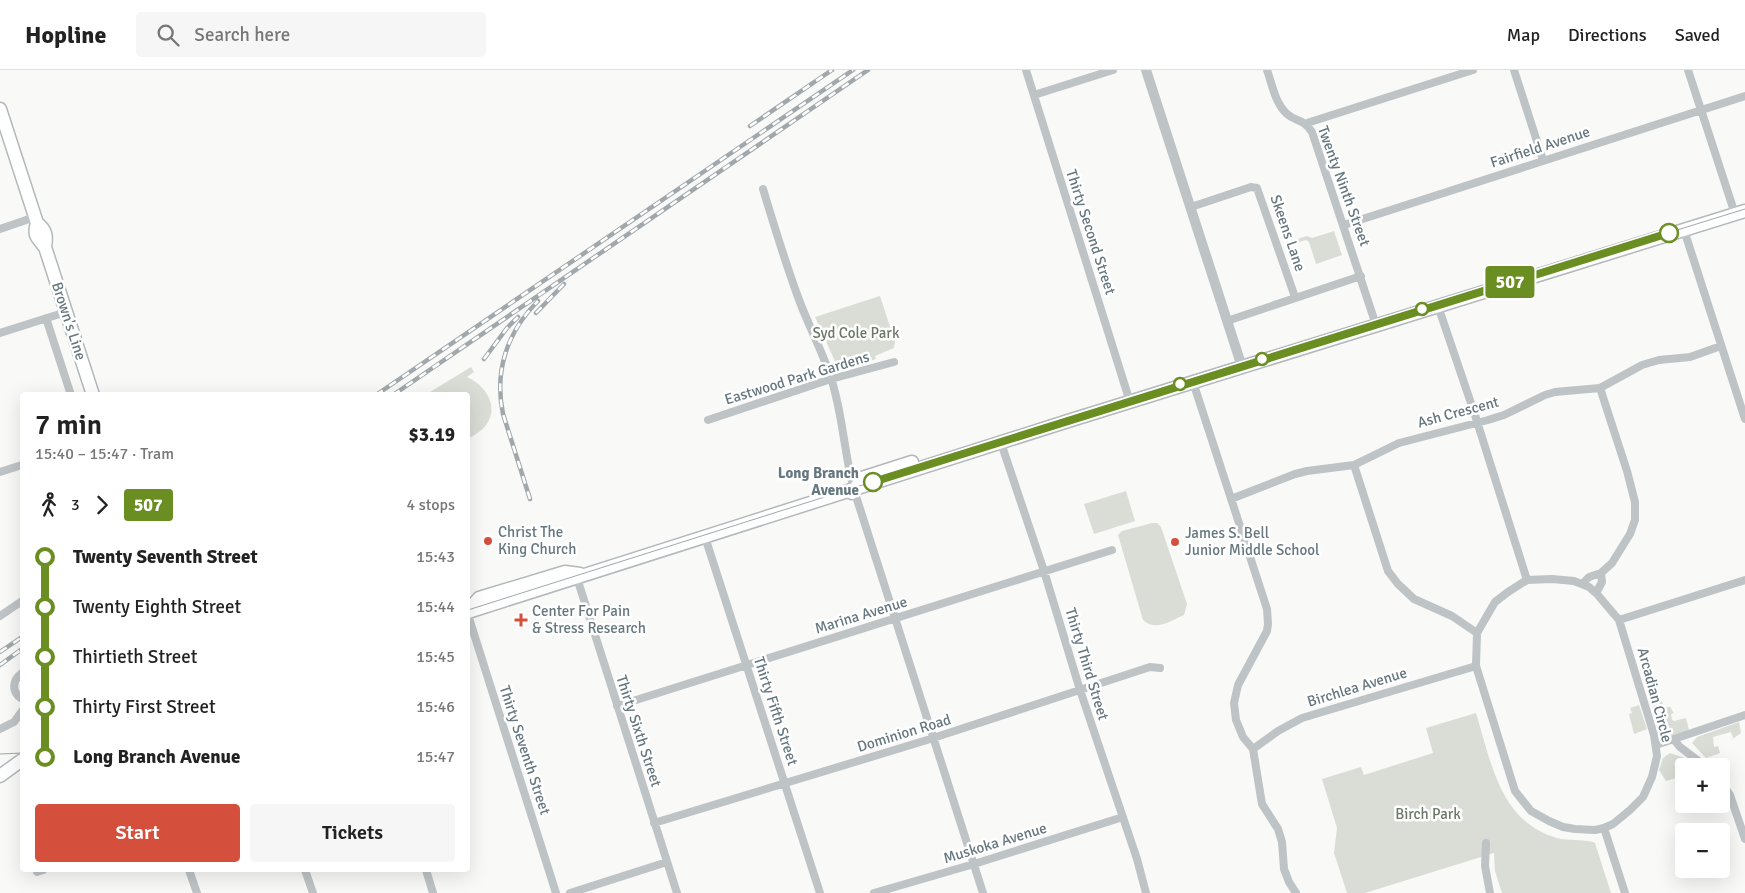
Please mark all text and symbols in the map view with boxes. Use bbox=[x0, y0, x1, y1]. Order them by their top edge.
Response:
search box bbox=[136, 12, 486, 57]
text: Hopline bbox=[25, 20, 106, 50]
icon: search bbox=[154, 21, 182, 49]
text: Search here bbox=[194, 23, 290, 47]
text: Map bbox=[1507, 24, 1540, 46]
text: Directions bbox=[1568, 24, 1647, 46]
text: Saved bbox=[1675, 24, 1720, 46]
street label: Fairfield Avenue bbox=[1488, 122, 1592, 172]
street label: Twenty Ninth Street bbox=[1314, 123, 1374, 249]
street label: Thirty Second Street bbox=[1062, 167, 1120, 297]
street label: Skeens Lane bbox=[1267, 192, 1309, 274]
unlabelled marker bbox=[1659, 223, 1679, 243]
line badge: 507 bbox=[1481, 266, 1539, 298]
text: 507 bbox=[1495, 271, 1525, 293]
street label: Brown's Line bbox=[48, 280, 90, 362]
unlabelled marker bbox=[1415, 302, 1429, 316]
park label: Syd Cole Park bbox=[813, 324, 900, 342]
street label: Eastwood Park Gardens bbox=[722, 347, 872, 409]
unlabelled marker bbox=[1255, 352, 1269, 366]
unlabelled marker bbox=[1173, 377, 1187, 391]
street label: Ash Crescent bbox=[1415, 392, 1501, 432]
text: 7 min bbox=[35, 408, 102, 442]
text: $3.19 bbox=[409, 423, 455, 447]
text: 15:40 – 15:47 · Tram bbox=[35, 444, 174, 464]
place label: Long Branch Avenue bbox=[778, 464, 859, 499]
marker: Long Branch Avenue bbox=[863, 472, 883, 492]
icon: walk bbox=[35, 491, 63, 519]
icon: forward bbox=[88, 491, 116, 519]
text: 507 bbox=[134, 494, 163, 516]
text: 3 bbox=[71, 495, 80, 515]
text: 4 stops bbox=[407, 495, 455, 515]
place label: Christ The King Church bbox=[498, 523, 576, 558]
place label: James S. Bell Junior Middle School bbox=[1185, 524, 1320, 559]
marker: Christ The King Church bbox=[482, 535, 494, 547]
marker: James S. Bell Junior Middle School bbox=[1169, 536, 1181, 548]
text: Twenty Seventh Street bbox=[73, 545, 258, 569]
text: 15:43 bbox=[416, 547, 455, 567]
street label: Marina Avenue bbox=[813, 592, 909, 638]
text: Twenty Eighth Street bbox=[73, 595, 241, 619]
text: 15:44 bbox=[416, 597, 455, 617]
place label: Center For Pain & Stress Research bbox=[532, 602, 646, 637]
street label: Thirty Third Street bbox=[1061, 606, 1113, 722]
marker: Center For Pain & Stress Research bbox=[514, 613, 528, 627]
text: Thirtieth Street bbox=[73, 645, 197, 669]
street label: Arcadian Circle bbox=[1634, 646, 1676, 744]
text: 15:45 bbox=[416, 647, 455, 667]
street label: Thirty Fifth Street bbox=[750, 654, 802, 768]
street label: Birchlea Avenue bbox=[1305, 663, 1409, 711]
street label: Thirty Sixth Street bbox=[613, 673, 665, 789]
street label: Thirty Seventh Street bbox=[496, 683, 554, 817]
text: Thirty First Street bbox=[73, 695, 216, 719]
text: 15:46 bbox=[416, 697, 455, 717]
street label: Dominion Road bbox=[855, 710, 953, 756]
text: Long Branch Avenue bbox=[73, 745, 240, 769]
text: 15:47 bbox=[416, 747, 455, 767]
map controls bbox=[1675, 758, 1730, 878]
button: + bbox=[1675, 758, 1730, 813]
button: Start bbox=[35, 804, 240, 862]
button: Tickets bbox=[250, 804, 455, 862]
park label: Birch Park bbox=[1395, 805, 1461, 823]
street label: Muskoka Avenue bbox=[941, 819, 1049, 867]
button: − bbox=[1675, 823, 1730, 878]

